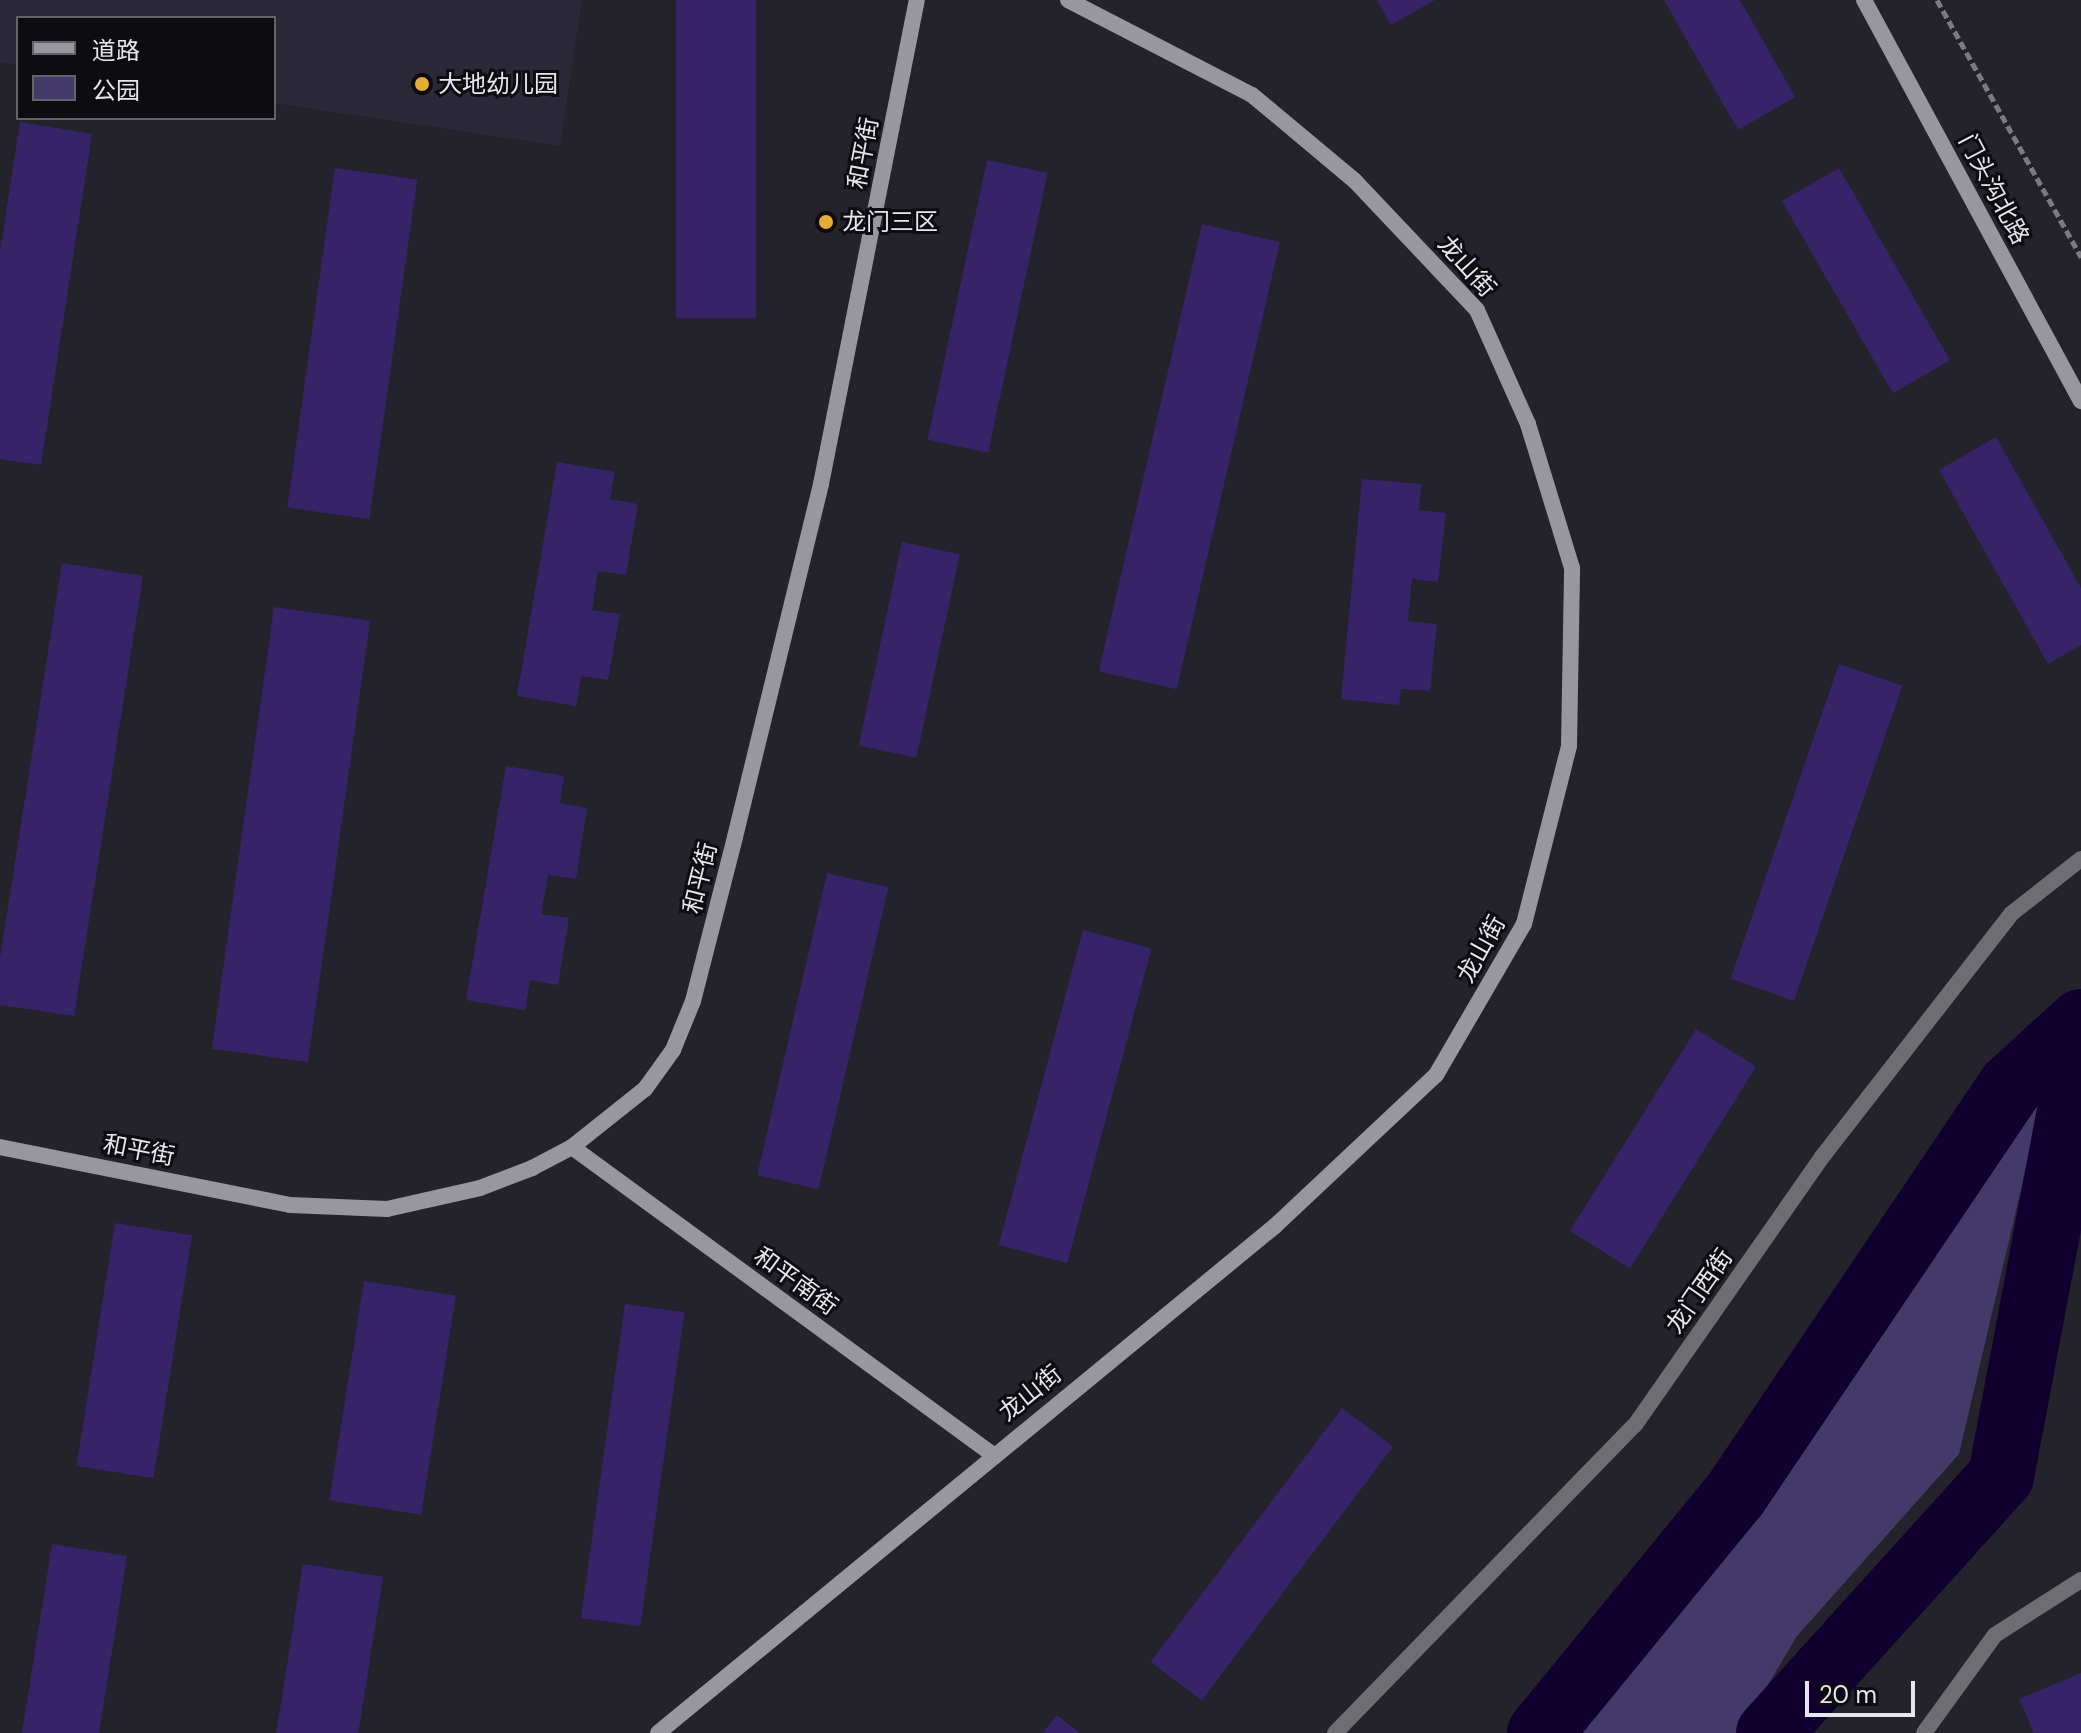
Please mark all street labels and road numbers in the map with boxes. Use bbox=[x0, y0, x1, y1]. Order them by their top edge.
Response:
street label: 和平街 bbox=[842, 115, 884, 191]
street label: 门头沟北路 bbox=[1953, 129, 2035, 249]
street label: 龙山街 bbox=[1432, 230, 1502, 302]
street label: 和平街 bbox=[677, 840, 723, 916]
street label: 龙山街 bbox=[1451, 911, 1511, 987]
street label: 和平街 bbox=[101, 1129, 177, 1171]
street label: 和平南街 bbox=[749, 1241, 843, 1321]
street label: 龙门西街 bbox=[1660, 1243, 1738, 1339]
street label: 龙山街 bbox=[993, 1359, 1067, 1427]

